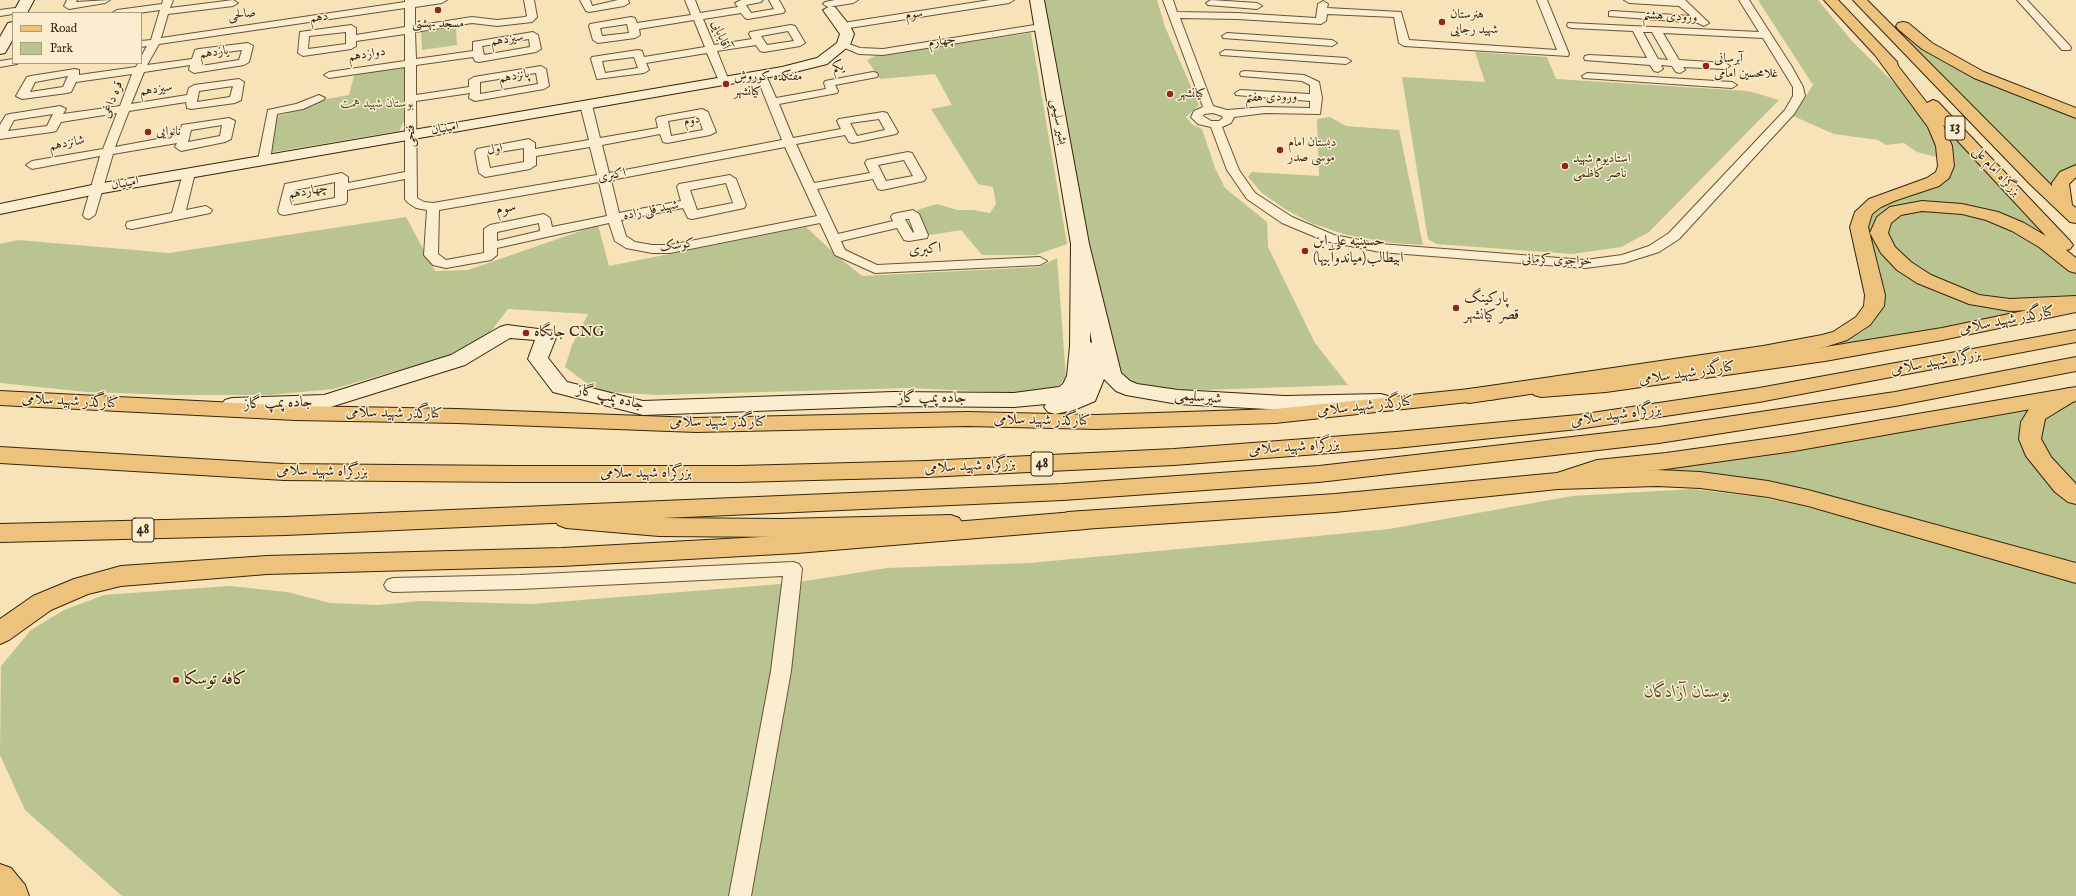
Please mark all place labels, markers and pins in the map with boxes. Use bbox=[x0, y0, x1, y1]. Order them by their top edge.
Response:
marker: مسجد بهشتی bbox=[433, 5, 443, 15]
place label: هنرستان شهید رجایی bbox=[1450, 7, 1498, 38]
place label: مسجد بهشتی bbox=[412, 16, 464, 32]
marker: هنرستان شهید رجایی bbox=[1437, 17, 1447, 27]
place label: آبرسانی غلامحسین امامی bbox=[1714, 51, 1778, 82]
marker: آبرسانی غلامحسین امامی bbox=[1701, 61, 1711, 71]
place label: مفتکده کوروش کیانشهر bbox=[734, 69, 802, 100]
marker: مفتکده کوروش کیانشهر bbox=[721, 79, 731, 89]
place label: کیانشهر bbox=[1178, 86, 1205, 102]
marker: کیانشهر bbox=[1165, 89, 1175, 99]
place label: نانوایی bbox=[156, 124, 181, 140]
marker: نانوایی bbox=[143, 127, 153, 137]
place label: دبستان امام موسی صدر bbox=[1288, 135, 1336, 166]
marker: دبستان امام موسی صدر bbox=[1275, 145, 1285, 155]
place label: استادیوم شهید ناصر کاظمی bbox=[1573, 151, 1631, 182]
marker: استادیوم شهید ناصر کاظمی bbox=[1560, 161, 1570, 171]
place label: حسینیه علی ابن ابیطالب(میاندوآبیها) bbox=[1313, 233, 1403, 268]
marker: حسینیه علی ابن ابیطالب(میاندوآبیها) bbox=[1300, 246, 1310, 256]
place label: پارکینگ قصر کیانشهر bbox=[1464, 290, 1519, 325]
marker: پارکینگ قصر کیانشهر bbox=[1451, 303, 1461, 313]
place label: جایگاه CNG bbox=[534, 324, 604, 342]
marker: جایگاه CNG bbox=[521, 328, 531, 338]
place label: کافه توسکا bbox=[184, 669, 247, 691]
marker: کافه توسکا bbox=[171, 675, 181, 685]

